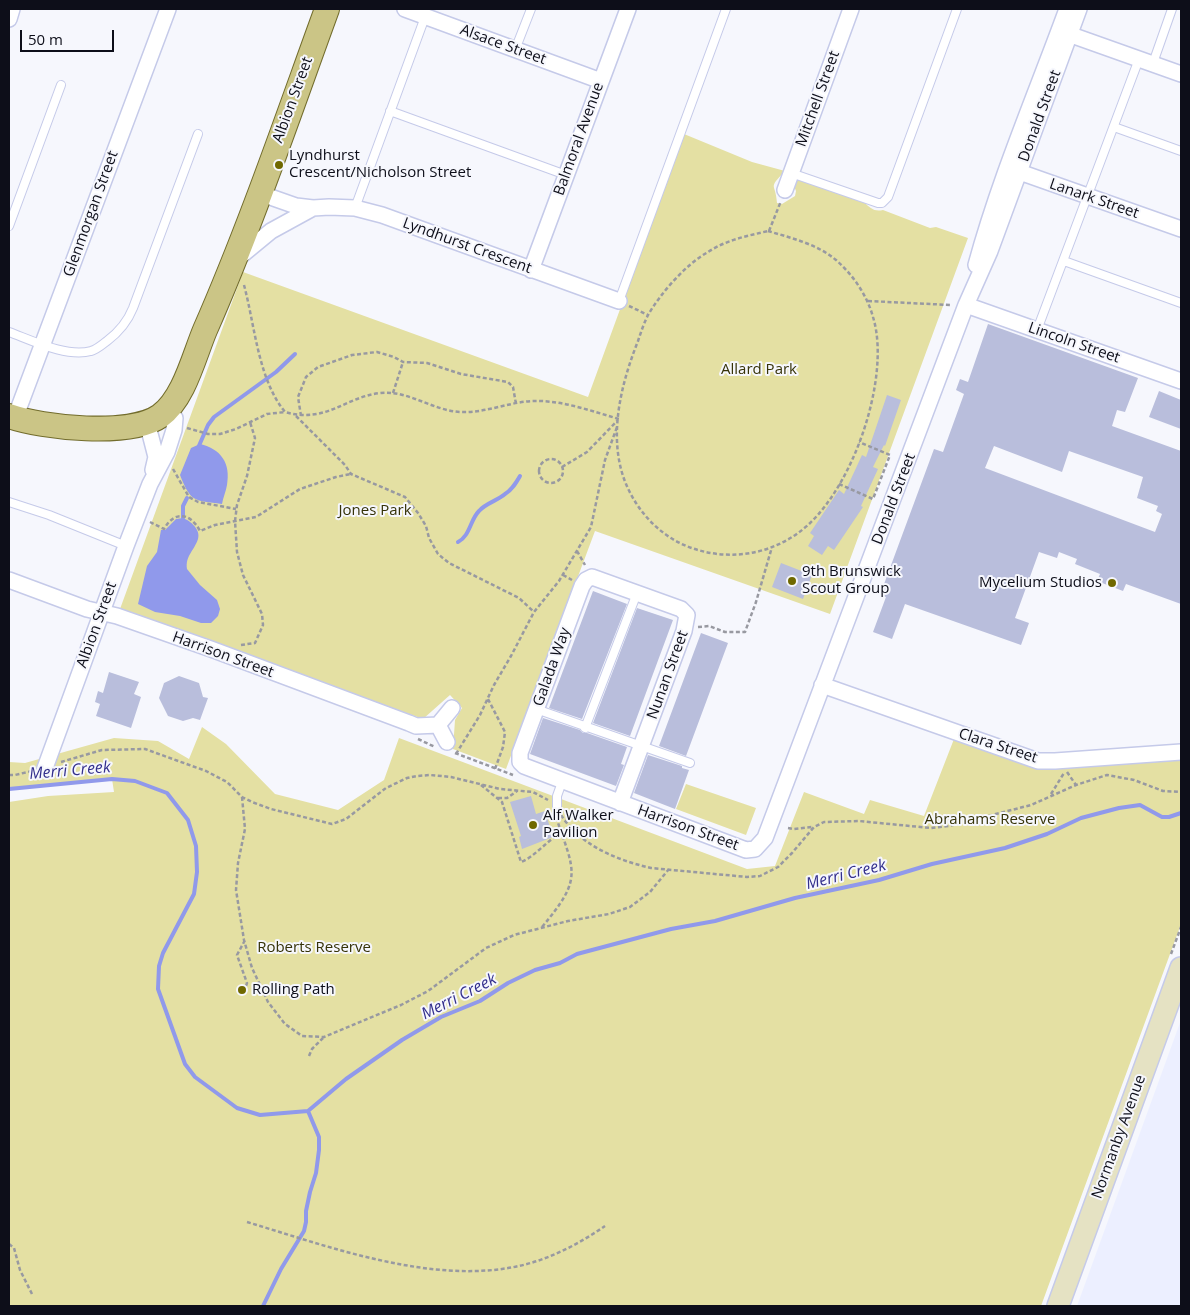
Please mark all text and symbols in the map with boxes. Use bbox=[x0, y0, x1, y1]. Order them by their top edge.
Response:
scale bar bbox=[22, 20, 116, 52]
street label: Alsace Street bbox=[458, 21, 548, 69]
text: 50 m bbox=[28, 29, 63, 49]
street label: Mitchell Street bbox=[792, 49, 844, 149]
street label: Albion Street bbox=[269, 55, 317, 145]
street label: Donald Street bbox=[1015, 68, 1065, 164]
street label: Balmoral Avenue bbox=[550, 80, 608, 198]
place label: Lyndhurst Crescent/Nicholson Street bbox=[289, 147, 471, 182]
street label: Glenmorgan Street bbox=[60, 149, 122, 279]
marker: Lyndhurst Crescent/Nicholson Street bbox=[273, 159, 285, 171]
street label: Lanark Street bbox=[1047, 175, 1141, 223]
street label: Lyndhurst Crescent bbox=[400, 214, 534, 278]
street label: Lincoln Street bbox=[1026, 319, 1122, 367]
park label: Allard Park bbox=[721, 361, 797, 379]
street label: Donald Street bbox=[868, 451, 920, 547]
park label: Jones Park bbox=[338, 502, 412, 520]
place label: 9th Brunswick Scout Group bbox=[802, 563, 901, 598]
place label: Mycelium Studios bbox=[979, 574, 1102, 592]
marker: 9th Brunswick Scout Group bbox=[786, 575, 798, 587]
marker: Mycelium Studios bbox=[1106, 577, 1118, 589]
street label: Albion Street bbox=[73, 580, 121, 670]
street label: Galada Way bbox=[529, 625, 575, 709]
street label: Harrison Street bbox=[170, 628, 276, 682]
street label: Nunan Street bbox=[644, 628, 692, 722]
street label: Clara Street bbox=[956, 725, 1040, 767]
water label: Merri Creek bbox=[28, 758, 112, 784]
street label: Harrison Street bbox=[635, 801, 741, 855]
place label: Alf Walker Pavilion bbox=[543, 807, 614, 842]
park label: Abrahams Reserve bbox=[925, 811, 1055, 829]
marker: Alf Walker Pavilion bbox=[527, 819, 539, 831]
water label: Merri Creek bbox=[804, 856, 888, 894]
park label: Roberts Reserve bbox=[257, 939, 371, 957]
water label: Merri Creek bbox=[418, 970, 500, 1024]
place label: Rolling Path bbox=[252, 981, 335, 999]
marker: Rolling Path bbox=[236, 984, 248, 996]
street label: Normanby Avenue bbox=[1088, 1073, 1150, 1201]

